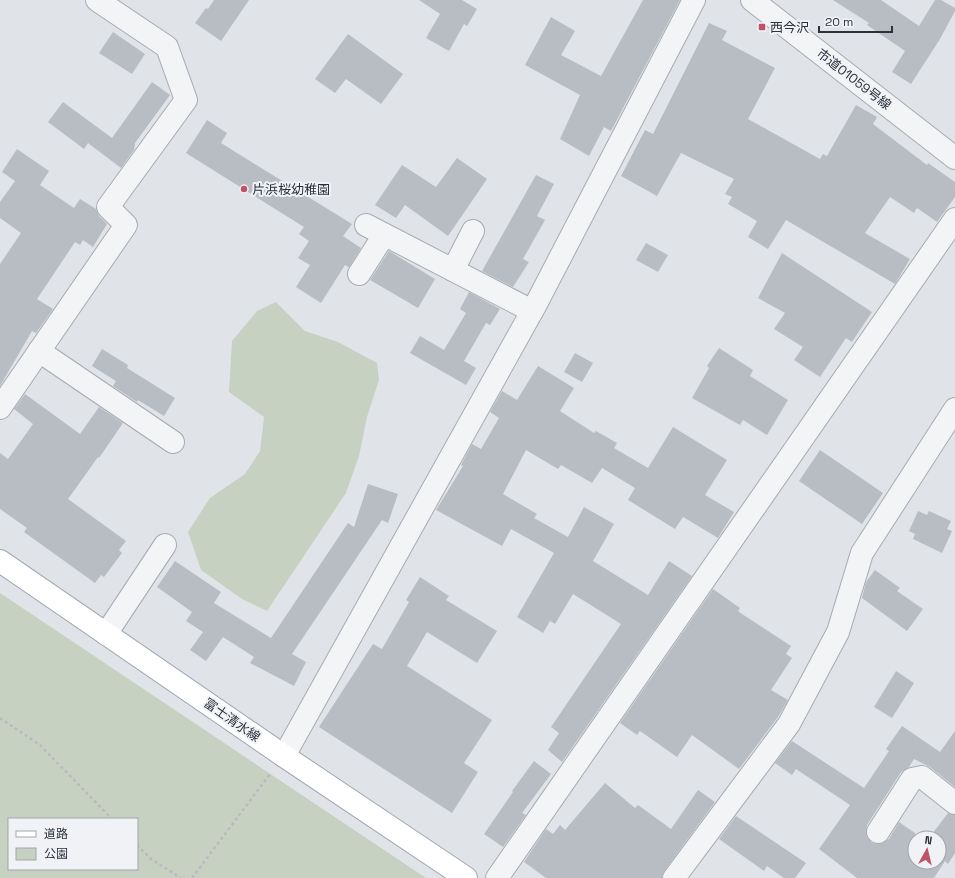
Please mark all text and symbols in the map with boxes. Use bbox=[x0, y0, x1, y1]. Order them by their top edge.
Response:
scale bar bbox=[819, 8, 892, 34]
text: 20 m bbox=[825, 14, 853, 30]
place label: 西今沢 bbox=[770, 19, 809, 36]
marker: 西今沢 bbox=[757, 22, 767, 32]
street label: 市道01059号線 bbox=[813, 45, 895, 113]
place label: 片浜桜幼稚園 bbox=[252, 181, 330, 198]
marker: 片浜桜幼稚園 bbox=[239, 184, 249, 194]
street label: 富士清水線 bbox=[200, 694, 264, 746]
legend bbox=[8, 818, 138, 870]
text: 道路 bbox=[44, 826, 68, 842]
north arrow bbox=[907, 830, 947, 870]
text: N bbox=[924, 833, 933, 848]
text: 公園 bbox=[44, 846, 68, 862]

